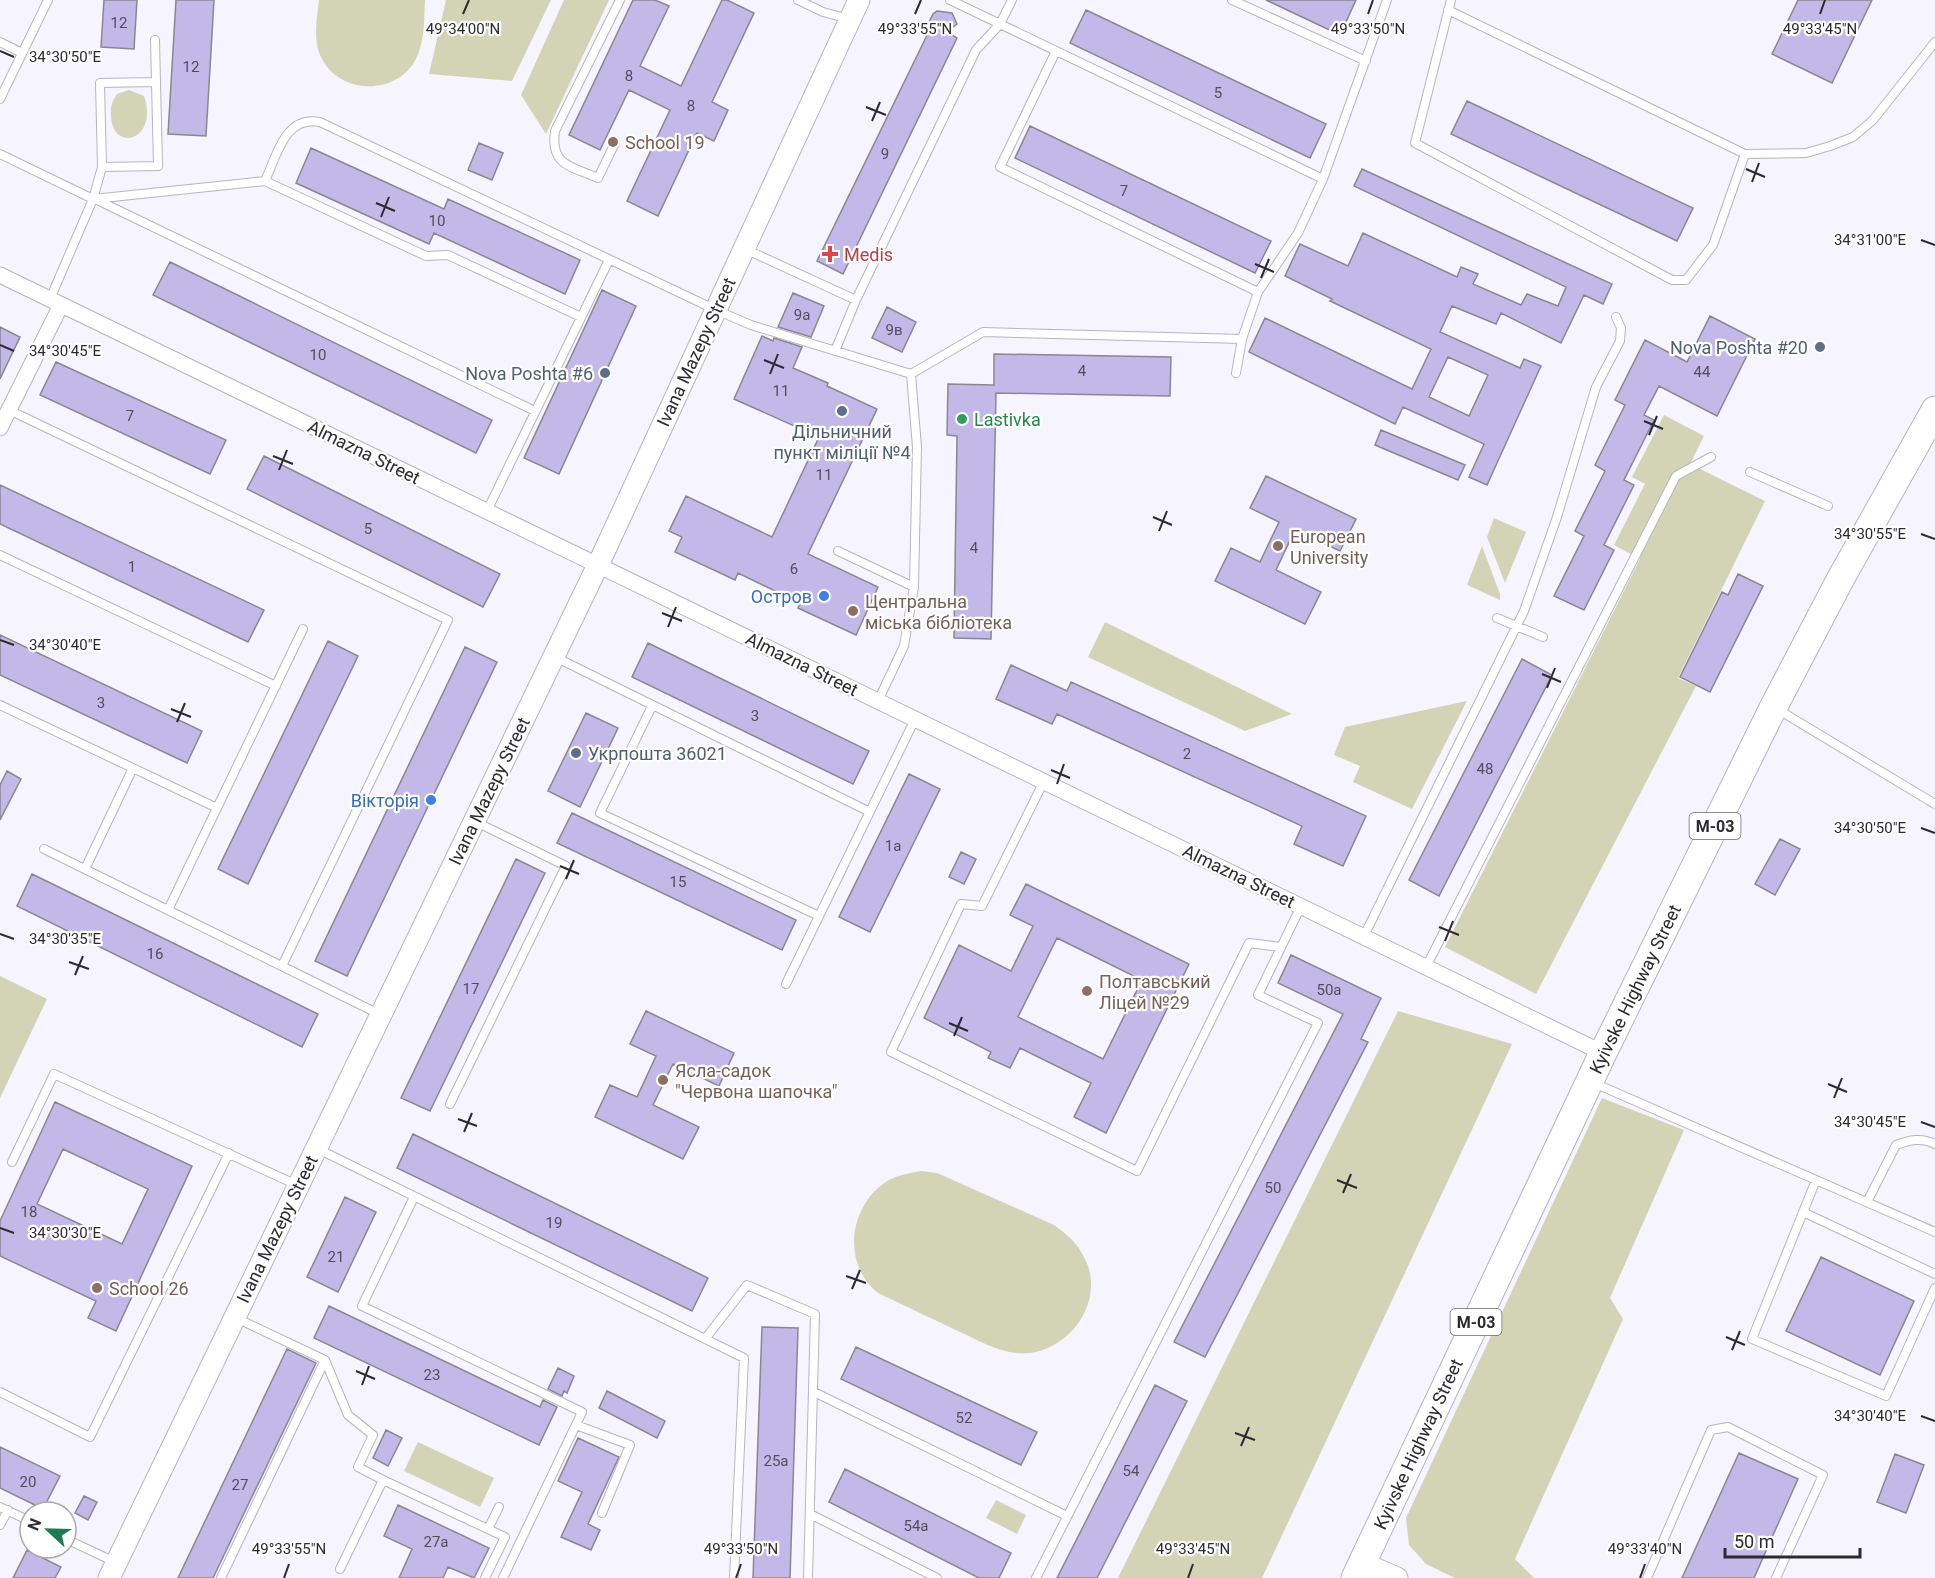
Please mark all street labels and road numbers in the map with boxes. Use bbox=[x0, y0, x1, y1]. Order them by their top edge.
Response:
street label: Ivana Mazepy Street bbox=[652, 274, 740, 430]
street label: Almazna Street bbox=[304, 416, 424, 488]
street label: Almazna Street bbox=[742, 628, 862, 700]
street label: Ivana Mazepy Street bbox=[444, 714, 534, 868]
road number: М-03 bbox=[1690, 813, 1740, 839]
street label: Almazna Street bbox=[1179, 840, 1299, 912]
street label: Kyivske Highway Street bbox=[1585, 901, 1685, 1077]
street label: Ivana Mazepy Street bbox=[232, 1152, 322, 1306]
road number: М-03 bbox=[1450, 1309, 1502, 1335]
street label: Kyivske Highway Street bbox=[1369, 1355, 1467, 1533]

